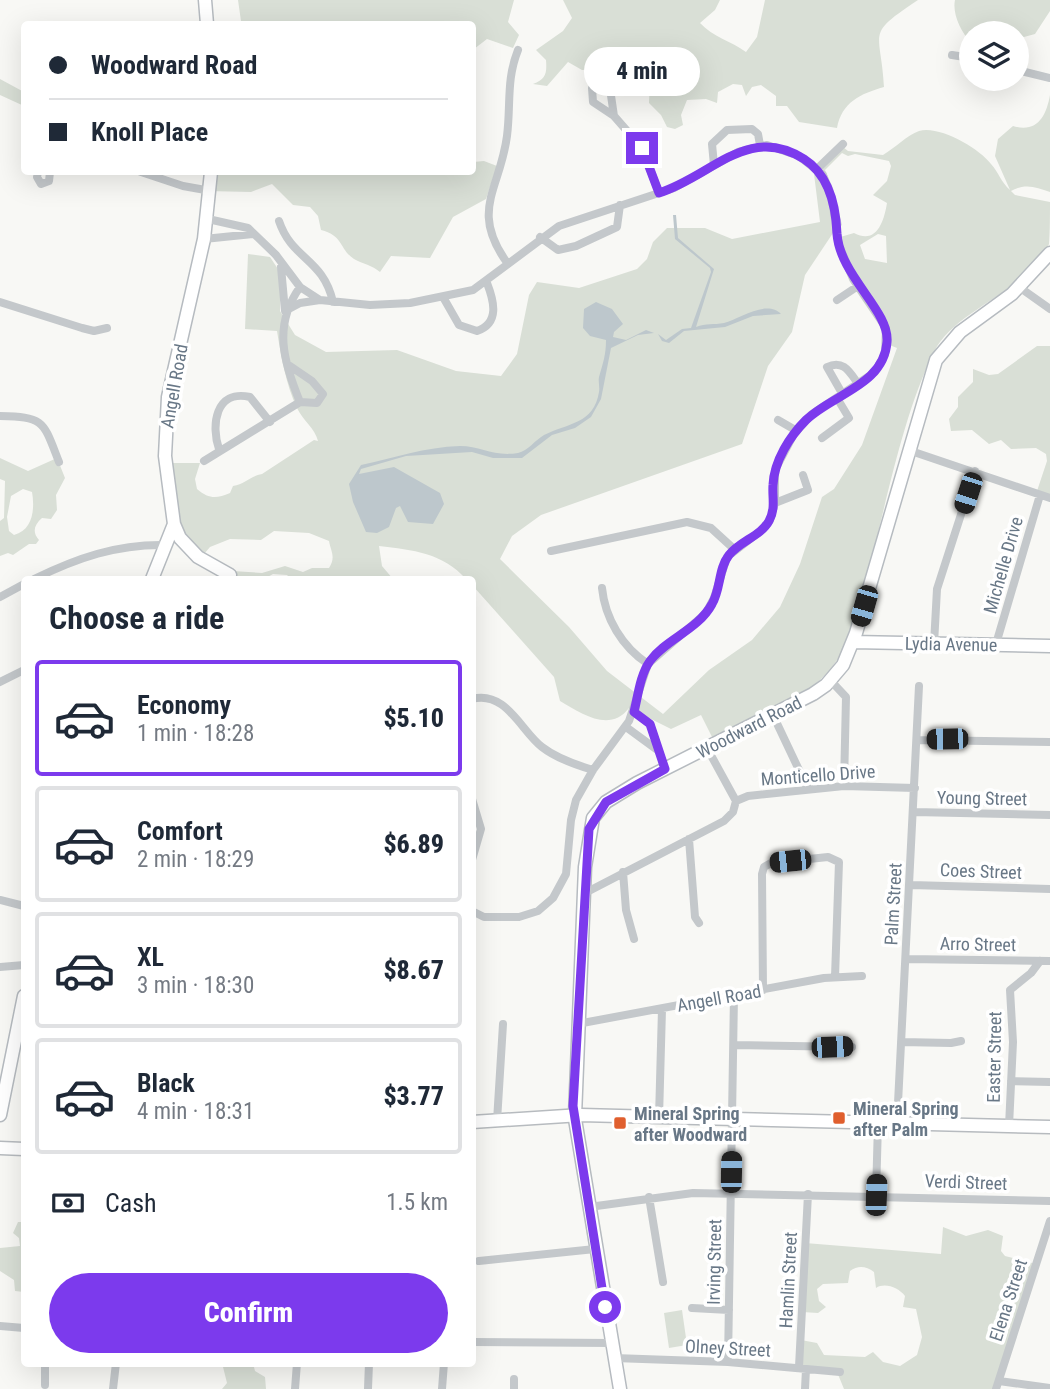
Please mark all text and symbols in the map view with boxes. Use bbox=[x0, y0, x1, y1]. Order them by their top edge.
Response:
map controls bbox=[959, 21, 1029, 91]
button: layers bbox=[959, 21, 1029, 91]
callout: 4 min bbox=[584, 46, 700, 96]
text: Woodward Road bbox=[91, 50, 257, 80]
text: 4 min bbox=[616, 58, 668, 85]
text: Knoll Place bbox=[91, 117, 208, 147]
route end bbox=[626, 132, 658, 164]
street label: Angell Road bbox=[156, 342, 192, 430]
car bbox=[952, 470, 985, 516]
street label: Michelle Drive bbox=[979, 514, 1027, 616]
car bbox=[849, 583, 880, 629]
text: Choose a ride bbox=[49, 599, 224, 637]
street label: Lydia Avenue bbox=[905, 633, 997, 655]
icon: car bbox=[53, 687, 116, 750]
text: Economy bbox=[137, 690, 231, 720]
street label: Woodward Road bbox=[693, 691, 805, 763]
text: $5.10 bbox=[383, 703, 444, 733]
text: 1 min · 18:28 bbox=[137, 720, 254, 747]
car bbox=[926, 728, 969, 750]
street label: Monticello Drive bbox=[760, 761, 876, 789]
street label: Young Street bbox=[937, 787, 1027, 809]
icon: car bbox=[53, 813, 116, 876]
text: Comfort bbox=[137, 816, 223, 846]
text: $6.89 bbox=[383, 829, 444, 859]
text: 2 min · 18:29 bbox=[137, 846, 254, 873]
car bbox=[769, 848, 812, 874]
street label: Coes Street bbox=[940, 859, 1022, 883]
street label: Palm Street bbox=[880, 862, 906, 946]
street label: Arro Street bbox=[940, 933, 1016, 955]
icon: car bbox=[53, 939, 116, 1002]
text: XL bbox=[137, 942, 164, 972]
text: $8.67 bbox=[383, 955, 444, 985]
text: 3 min · 18:30 bbox=[137, 972, 254, 999]
street label: Angell Road bbox=[675, 980, 763, 1016]
street label: Easter Street bbox=[983, 1011, 1005, 1103]
car bbox=[811, 1036, 854, 1058]
icon: car bbox=[53, 1065, 116, 1128]
text: Black bbox=[137, 1068, 195, 1098]
text: $3.77 bbox=[383, 1081, 444, 1111]
text: 4 min · 18:31 bbox=[137, 1098, 254, 1125]
place label: Mineral Spring after Palm bbox=[853, 1098, 959, 1140]
place label: Mineral Spring after Woodward bbox=[634, 1103, 747, 1145]
marker: Mineral Spring after Palm bbox=[831, 1110, 847, 1126]
marker: Mineral Spring after Woodward bbox=[612, 1115, 628, 1131]
car bbox=[721, 1151, 742, 1193]
street label: Verdi Street bbox=[924, 1170, 1008, 1194]
car bbox=[865, 1174, 888, 1216]
icon: cash bbox=[49, 1184, 87, 1222]
text: Cash bbox=[105, 1188, 157, 1218]
text: 1.5 km bbox=[386, 1189, 448, 1216]
street label: Irving Street bbox=[703, 1219, 725, 1305]
street label: Hamlin Street bbox=[775, 1231, 801, 1329]
street label: Elena Street bbox=[985, 1256, 1031, 1344]
button: Confirm bbox=[49, 1273, 448, 1353]
route start bbox=[589, 1291, 621, 1323]
street label: Olney Street bbox=[685, 1335, 771, 1361]

